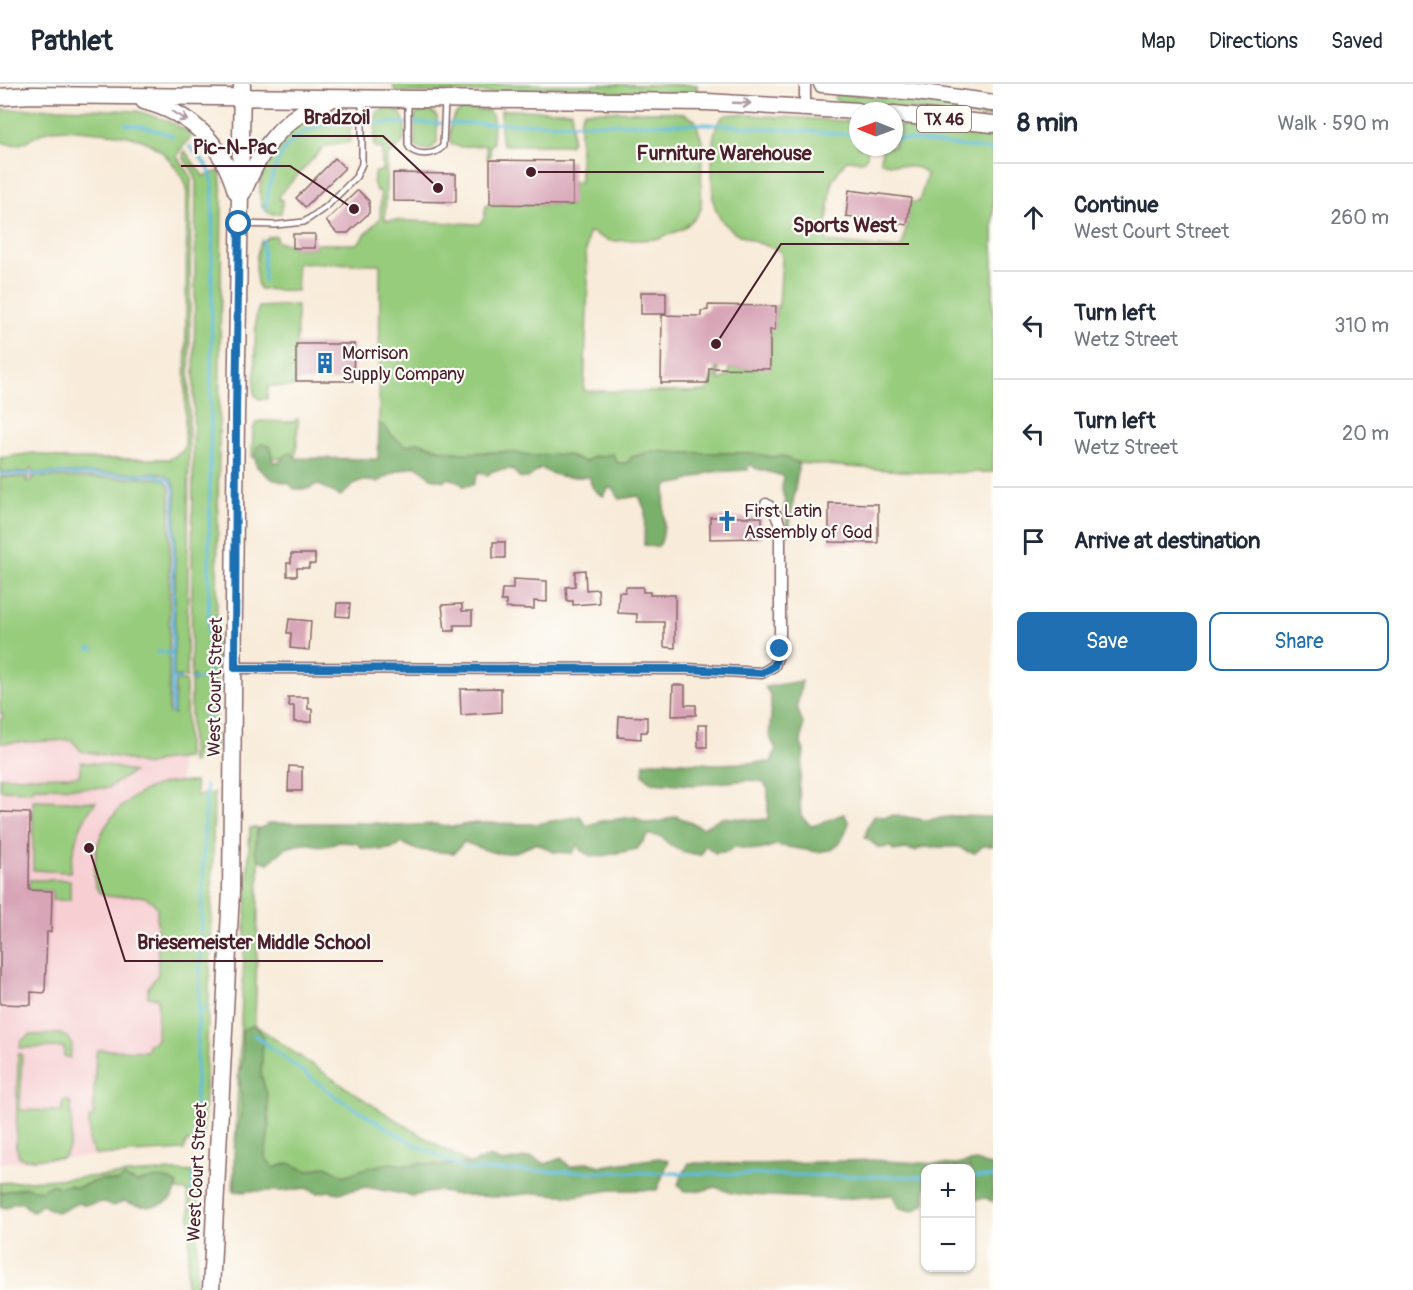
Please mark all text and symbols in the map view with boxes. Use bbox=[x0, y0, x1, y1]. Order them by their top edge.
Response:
text: Pathlet bbox=[30, 24, 113, 59]
text: Map bbox=[1141, 28, 1176, 55]
text: Directions bbox=[1209, 28, 1298, 55]
text: Saved bbox=[1331, 28, 1383, 55]
one-way arrow bbox=[731, 97, 751, 108]
callout: Bradzoil bbox=[292, 98, 383, 136]
north arrow bbox=[849, 102, 903, 156]
text: Bradzoil bbox=[303, 105, 371, 130]
road number: TX 46 bbox=[917, 106, 971, 132]
text: 8 min bbox=[1017, 107, 1078, 139]
one-way arrow bbox=[171, 110, 188, 122]
text: Walk · 590 m bbox=[1277, 111, 1389, 136]
callout: Pic-N-Pac bbox=[181, 128, 290, 166]
callout: Furniture Warehouse bbox=[625, 134, 824, 172]
text: Pic-N-Pac bbox=[193, 135, 277, 160]
text: Furniture Warehouse bbox=[636, 141, 813, 166]
text: Continue bbox=[1074, 191, 1158, 219]
icon: ahead bbox=[1017, 201, 1050, 234]
text: 260 m bbox=[1330, 205, 1389, 230]
callout: Sports West bbox=[781, 206, 909, 244]
route start bbox=[225, 210, 251, 236]
text: Sports West bbox=[793, 213, 898, 238]
text: West Court Street bbox=[1074, 219, 1229, 244]
text: Turn left bbox=[1074, 299, 1156, 327]
icon: left bbox=[1017, 309, 1050, 342]
text: 310 m bbox=[1334, 313, 1389, 338]
text: Wetz Street bbox=[1074, 327, 1178, 352]
place label: Morrison Supply Company bbox=[342, 342, 465, 386]
building icon: Morrison Supply Company bbox=[313, 351, 337, 375]
text: Turn left bbox=[1074, 407, 1156, 435]
icon: left bbox=[1017, 417, 1050, 450]
text: 20 m bbox=[1342, 421, 1389, 446]
text: Wetz Street bbox=[1074, 435, 1178, 460]
place label: First Latin Assembly of God bbox=[744, 500, 872, 544]
church icon: First Latin Assembly of God bbox=[715, 509, 739, 533]
icon: arrive bbox=[1017, 525, 1050, 558]
text: Arrive at destination bbox=[1074, 527, 1260, 555]
button: Save bbox=[1017, 612, 1197, 671]
button: Share bbox=[1209, 612, 1389, 671]
street label: West Court Street bbox=[203, 616, 228, 757]
route end bbox=[766, 635, 792, 661]
callout: Briesemeister Middle School bbox=[125, 923, 383, 961]
text: Briesemeister Middle School bbox=[137, 930, 371, 955]
street label: West Court Street bbox=[182, 1101, 213, 1242]
map controls bbox=[921, 1164, 975, 1272]
button: + bbox=[921, 1164, 975, 1218]
button: − bbox=[921, 1218, 975, 1272]

